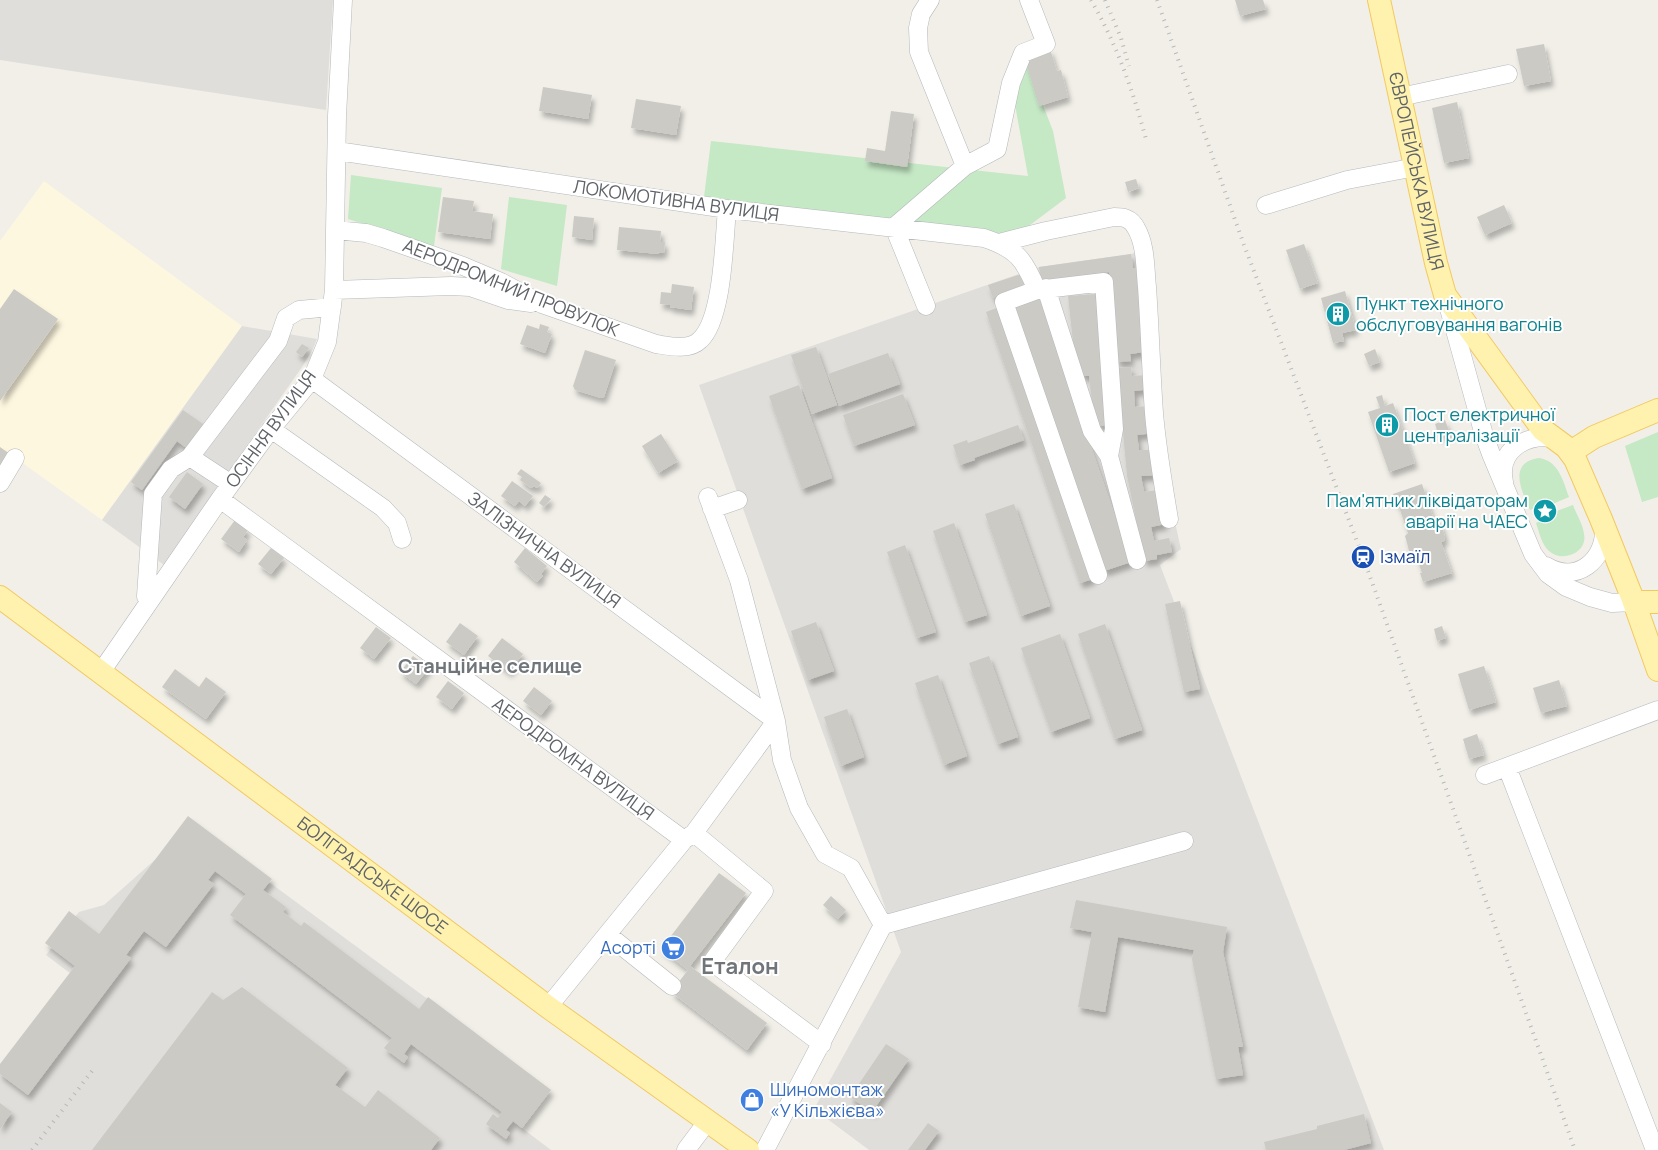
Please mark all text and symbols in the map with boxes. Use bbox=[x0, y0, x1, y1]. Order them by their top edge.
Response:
street label: ЄВРОПЕЙСЬКА ВУЛИЦЯ bbox=[1384, 69, 1450, 273]
street label: ЛОКОМОТИВНА ВУЛИЦЯ bbox=[572, 174, 781, 226]
street label: АЕРОДРОМНИЙ ПРОВУЛОК bbox=[400, 233, 623, 342]
place label: Пункт технічного обслуговування вагонів bbox=[1356, 291, 1562, 336]
building icon: Пункт технічного обслуговування вагонів bbox=[1325, 301, 1351, 327]
street label: ОСІННЯ ВУЛИЦЯ bbox=[220, 365, 321, 492]
place label: Пост електричної централізації bbox=[1404, 402, 1556, 447]
building icon: Пост електричної централізації bbox=[1374, 412, 1400, 438]
street label: ЗАЛІЗНИЧНА ВУЛИЦЯ bbox=[463, 486, 626, 613]
place label: Пам'ятник ліквідаторам аварії на ЧАЕС bbox=[1327, 488, 1528, 533]
place icon: Пам'ятник ліквідаторам аварії на ЧАЕС bbox=[1532, 498, 1558, 524]
station icon: Ізмаїл bbox=[1350, 544, 1376, 570]
place label: Ізмаїл bbox=[1380, 544, 1430, 568]
district label: Станційне селище bbox=[398, 652, 582, 679]
street label: АЕРОДРОМНА ВУЛИЦЯ bbox=[488, 691, 659, 825]
street label: БОЛГРАДСЬКЕ ШОСЕ bbox=[293, 810, 453, 939]
place label: Асорті bbox=[600, 935, 656, 959]
supermarket icon: Асорті bbox=[660, 935, 686, 961]
district label: Еталон bbox=[701, 951, 779, 981]
place label: Шиномонтаж «У Кільжієва» bbox=[770, 1077, 885, 1122]
shop icon: Шиномонтаж «У Кільжієва» bbox=[739, 1087, 765, 1113]

